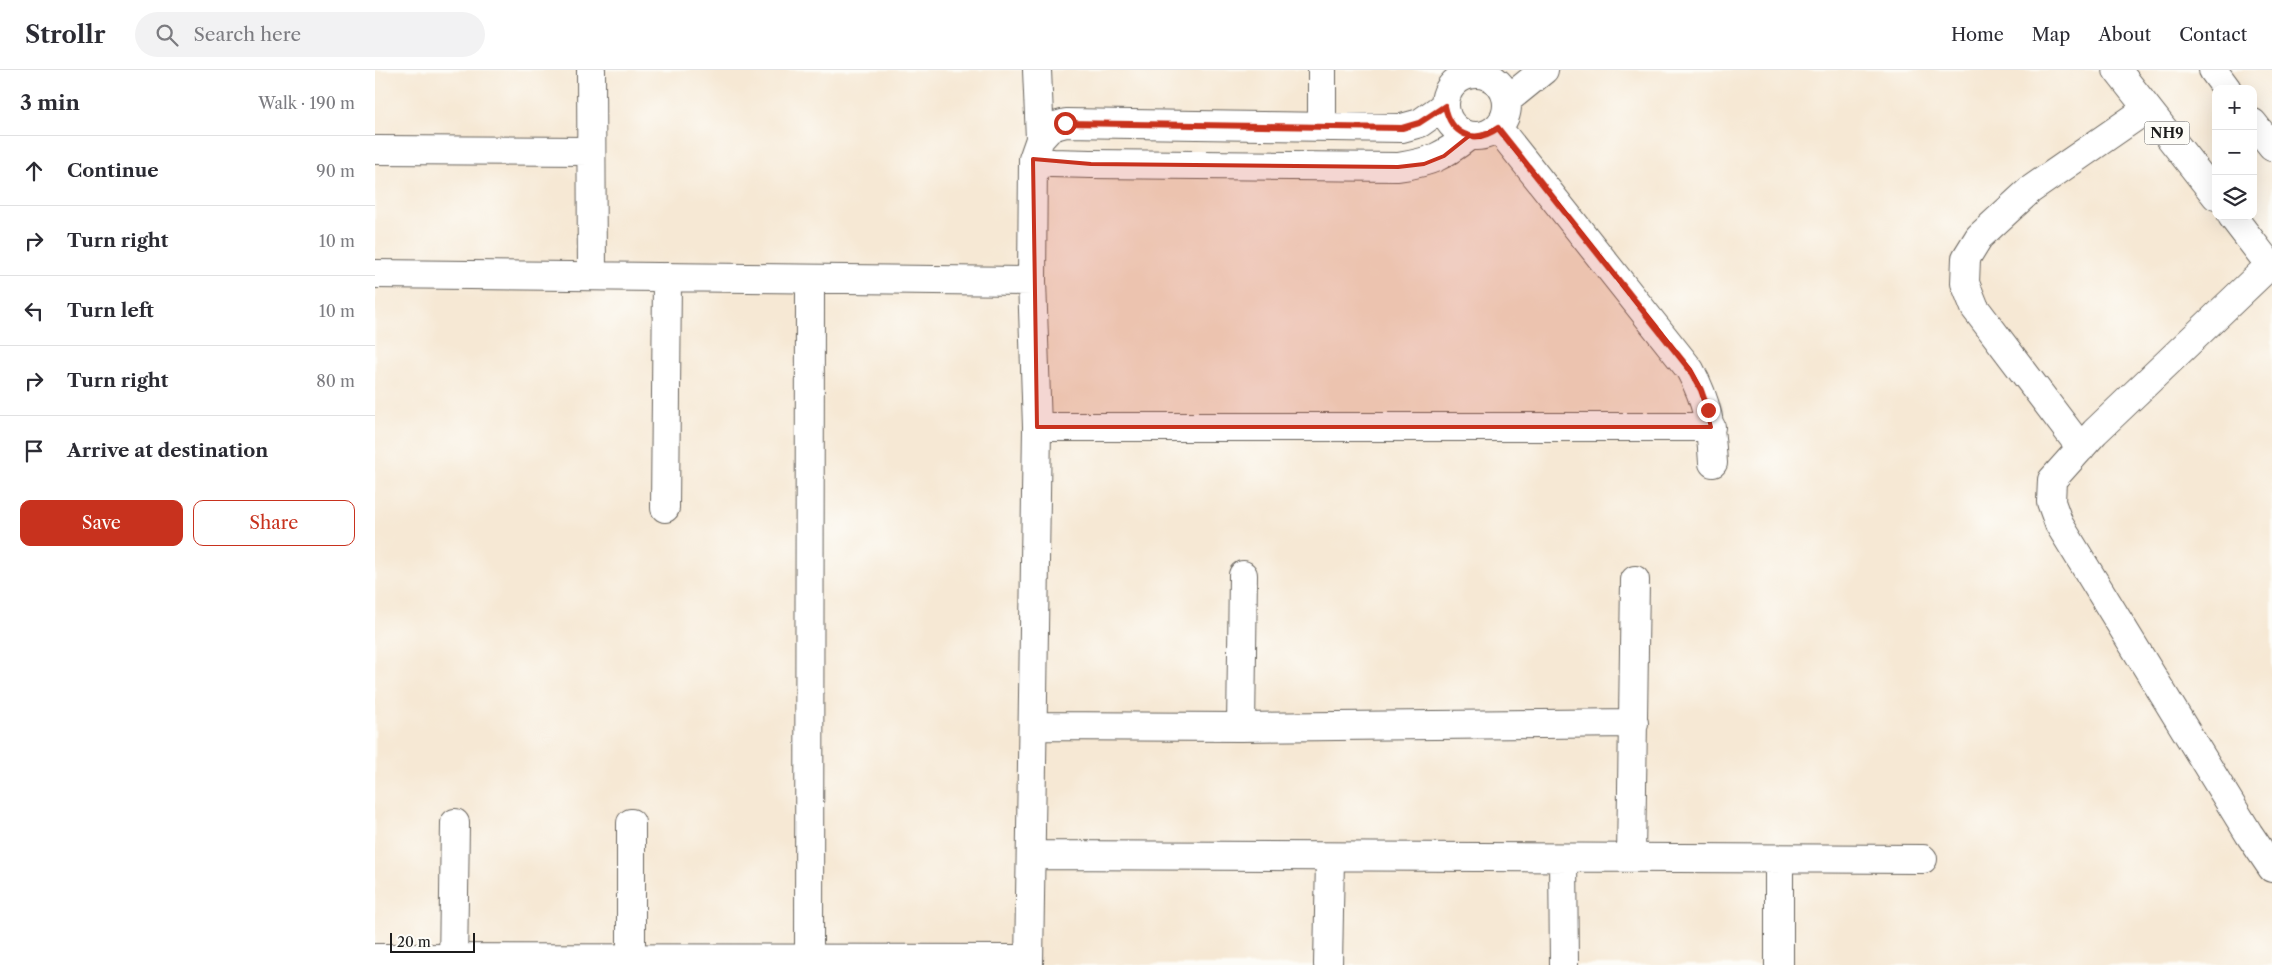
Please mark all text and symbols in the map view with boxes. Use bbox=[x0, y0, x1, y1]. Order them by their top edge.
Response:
search box bbox=[135, 12, 485, 57]
text: Strollr bbox=[25, 20, 105, 49]
icon: search bbox=[153, 21, 181, 49]
text: Search here bbox=[193, 23, 301, 46]
text: Home bbox=[1951, 24, 2004, 46]
text: Map bbox=[2032, 24, 2070, 46]
text: About bbox=[2098, 24, 2151, 46]
text: Contact bbox=[2179, 24, 2247, 46]
map controls bbox=[2212, 85, 2257, 220]
button: + bbox=[2212, 85, 2257, 130]
text: 3 min bbox=[20, 90, 80, 115]
text: Walk · 190 m bbox=[258, 93, 355, 113]
route start bbox=[1054, 112, 1077, 135]
road number: NH9 bbox=[2145, 122, 2189, 144]
button: − bbox=[2212, 130, 2257, 175]
icon: ahead bbox=[20, 157, 48, 185]
text: Continue bbox=[67, 159, 159, 182]
text: 90 m bbox=[316, 161, 355, 181]
button: layers bbox=[2212, 175, 2257, 220]
icon: right bbox=[20, 227, 48, 255]
text: Turn right bbox=[67, 229, 168, 252]
text: 10 m bbox=[319, 231, 355, 251]
icon: left bbox=[20, 297, 48, 325]
text: Turn left bbox=[67, 299, 154, 322]
text: 10 m bbox=[319, 301, 355, 321]
icon: right bbox=[20, 367, 48, 395]
text: Turn right bbox=[67, 369, 168, 392]
text: 80 m bbox=[316, 371, 355, 391]
route end bbox=[1697, 399, 1720, 422]
icon: arrive bbox=[20, 437, 48, 465]
text: Arrive at destination bbox=[67, 439, 268, 462]
button: Save bbox=[20, 500, 183, 546]
button: Share bbox=[193, 500, 355, 546]
scale bar bbox=[390, 930, 475, 953]
text: 20 m bbox=[397, 933, 431, 951]

